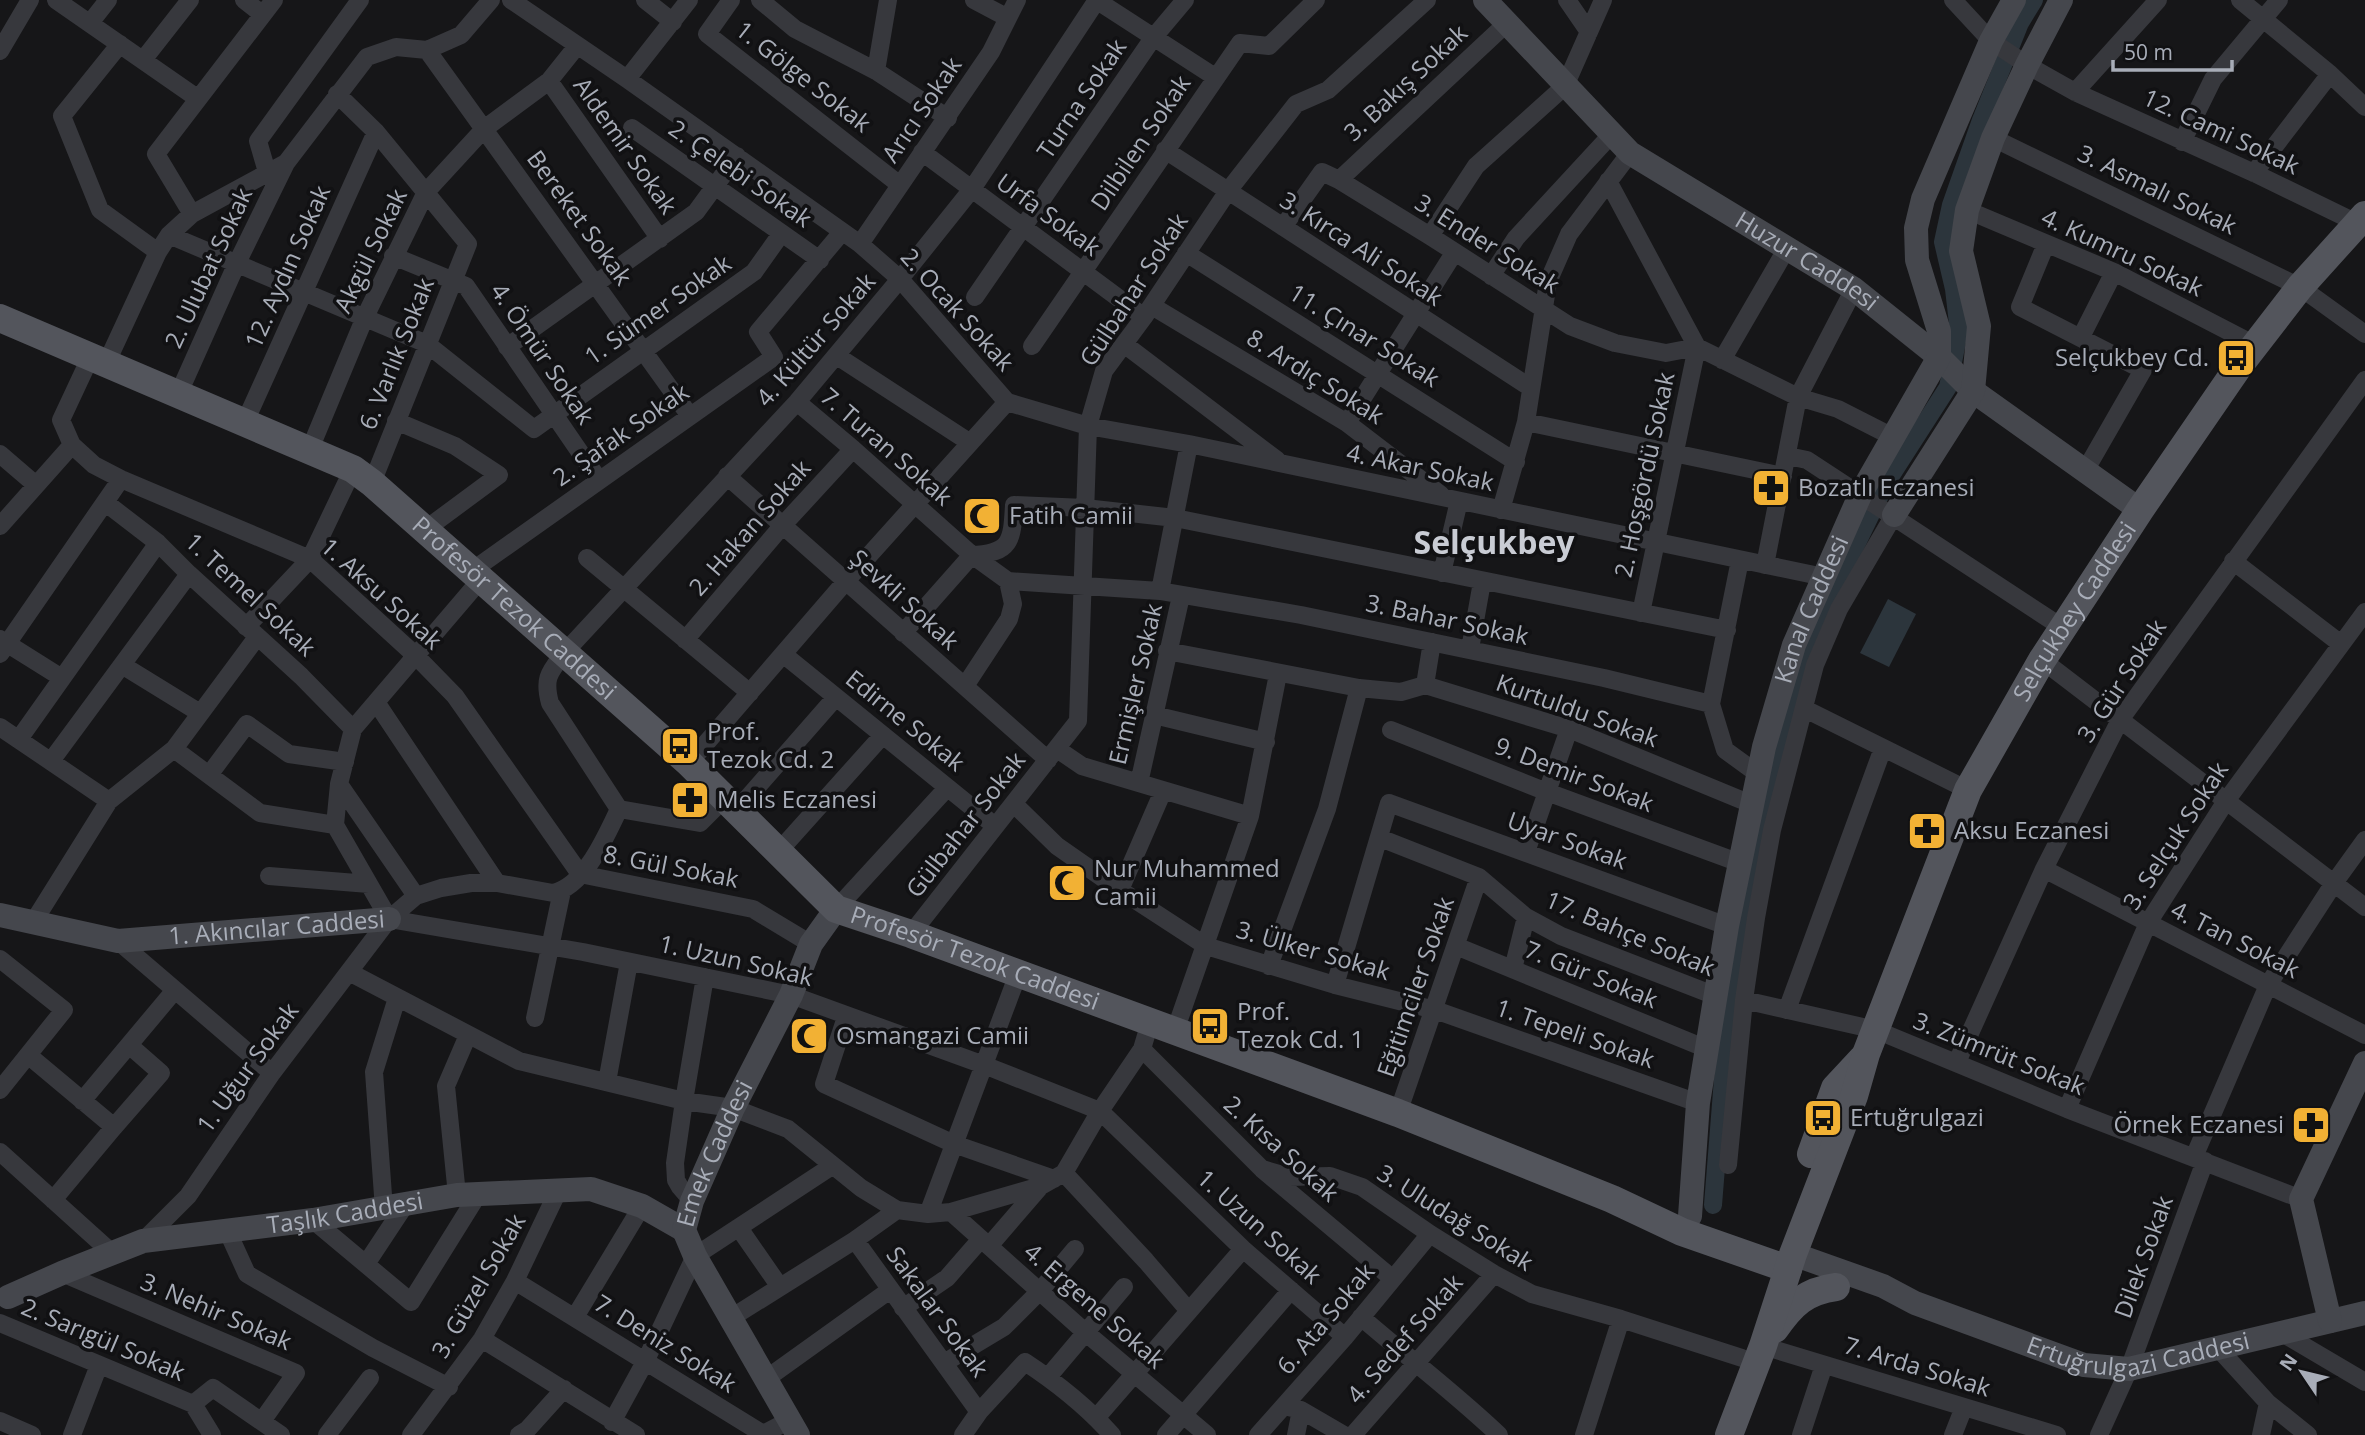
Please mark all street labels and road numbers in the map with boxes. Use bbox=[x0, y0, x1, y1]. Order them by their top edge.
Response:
street label: 1. Gölge Sokak bbox=[729, 13, 879, 139]
street label: 3. Bakış Sokak bbox=[1336, 16, 1474, 148]
street label: Turna Sokak bbox=[1028, 31, 1133, 165]
street label: Arıcı Sokak bbox=[873, 49, 968, 169]
street label: Dilbilen Sokak bbox=[1082, 68, 1198, 216]
street label: Aldemir Sokak bbox=[567, 70, 686, 220]
street label: 12. Cami Sokak bbox=[2138, 80, 2306, 181]
street label: 2. Çelebi Sokak bbox=[663, 111, 819, 235]
street label: 3. Asmalı Sokak bbox=[2073, 136, 2243, 242]
street label: Bereket Sokak bbox=[520, 143, 641, 292]
street label: Urfa Sokak bbox=[990, 165, 1108, 263]
street label: 12. Aydın Sokak bbox=[236, 179, 337, 353]
street label: 2. Ulubat Sokak bbox=[156, 181, 259, 353]
street label: Akgül Sokak bbox=[325, 183, 414, 318]
street label: 3. Kırca Ali Sokak bbox=[1274, 183, 1450, 313]
street label: 3. Ender Sokak bbox=[1409, 185, 1567, 301]
street label: 4. Kumru Sokak bbox=[2036, 200, 2209, 304]
street label: Huzur Caddesi bbox=[1730, 203, 1886, 317]
street label: Gülbahar Sokak bbox=[1071, 206, 1195, 372]
street label: 2. Ocak Sokak bbox=[894, 240, 1022, 378]
street label: 1. Sümer Sokak bbox=[577, 246, 737, 372]
street label: 4. Kültür Sokak bbox=[748, 265, 882, 413]
street label: 6. Varlık Sokak bbox=[350, 272, 441, 434]
street label: 11. Çınar Sokak bbox=[1283, 275, 1447, 394]
street label: 4. Ömür Sokak bbox=[484, 276, 603, 431]
street label: 8. Ardıç Sokak bbox=[1241, 320, 1391, 431]
street label: 2. Hoşgördü Sokak bbox=[1606, 369, 1681, 580]
street label: 2. Şafak Sokak bbox=[545, 374, 695, 493]
street label: 7. Turan Sokak bbox=[814, 379, 960, 513]
street label: 4. Akar Sokak bbox=[1344, 435, 1497, 498]
street label: 2. Hakan Sokak bbox=[681, 452, 817, 602]
street label: Profesör Tezok Caddesi bbox=[406, 508, 624, 706]
street label: Selçukbey Caddesi bbox=[2004, 515, 2143, 707]
street label: 1. Temel Sokak bbox=[179, 525, 324, 663]
street label: 1. Aksu Sokak bbox=[314, 530, 450, 656]
street label: Kanal Caddesi bbox=[1766, 530, 1855, 687]
street label: Şevkli Sokak bbox=[844, 541, 967, 657]
street label: 3. Bahar Sokak bbox=[1363, 585, 1532, 652]
street label: Ermişler Sokak bbox=[1100, 599, 1169, 768]
street label: 3. Gür Sokak bbox=[2069, 612, 2173, 748]
street label: Edirne Sokak bbox=[839, 662, 973, 778]
street label: Kurtuldu Sokak bbox=[1492, 665, 1664, 754]
street label: 9. Demir Sokak bbox=[1490, 728, 1659, 819]
street label: Gülbahar Sokak bbox=[897, 744, 1032, 904]
street label: 3. Selçuk Sokak bbox=[2115, 755, 2235, 916]
street label: Uyar Sokak bbox=[1503, 803, 1632, 877]
street label: 8. Gül Sokak bbox=[601, 836, 742, 895]
street label: 17. Bahçe Sokak bbox=[1541, 882, 1721, 983]
street label: Eğitimciler Sokak bbox=[1368, 892, 1461, 1081]
street label: 4. Tan Sokak bbox=[2166, 892, 2306, 985]
street label: Profesör Tezok Caddesi bbox=[847, 897, 1104, 1017]
street label: 1. Akıncılar Caddesi bbox=[167, 901, 386, 952]
street label: 3. Ülker Sokak bbox=[1233, 912, 1394, 987]
street label: 1. Uzun Sokak bbox=[656, 926, 817, 993]
street label: 7. Gür Sokak bbox=[1520, 932, 1663, 1015]
street label: 1. Tepeli Sokak bbox=[1492, 990, 1660, 1075]
street label: 1. Uğur Sokak bbox=[188, 995, 306, 1139]
street label: 3. Zümrüt Sokak bbox=[1909, 1003, 2091, 1102]
street label: Emek Caddesi bbox=[668, 1074, 760, 1230]
street label: 2. Kısa Sokak bbox=[1217, 1087, 1347, 1209]
street label: 3. Uludağ Sokak bbox=[1372, 1156, 1540, 1278]
street label: 1. Uzun Sokak bbox=[1191, 1161, 1330, 1291]
street label: Taşlık Caddesi bbox=[265, 1183, 425, 1241]
street label: Dilek Sokak bbox=[2105, 1190, 2180, 1322]
street label: 3. Güzel Sokak bbox=[423, 1207, 533, 1363]
street label: 4. Ergene Sokak bbox=[1018, 1235, 1173, 1375]
street label: Sakalar Sokak bbox=[880, 1239, 997, 1383]
street label: 6. Ata Sokak bbox=[1269, 1255, 1381, 1381]
street label: 3. Nehir Sokak bbox=[136, 1264, 297, 1357]
street label: 4. Sedef Sokak bbox=[1338, 1266, 1470, 1410]
street label: 7. Deniz Sokak bbox=[589, 1286, 743, 1400]
street label: 2. Sarıgül Sokak bbox=[17, 1289, 191, 1388]
street label: Ertuğrulgazi Caddesi bbox=[2022, 1323, 2253, 1384]
street label: 7. Arda Sokak bbox=[1840, 1328, 1995, 1404]

